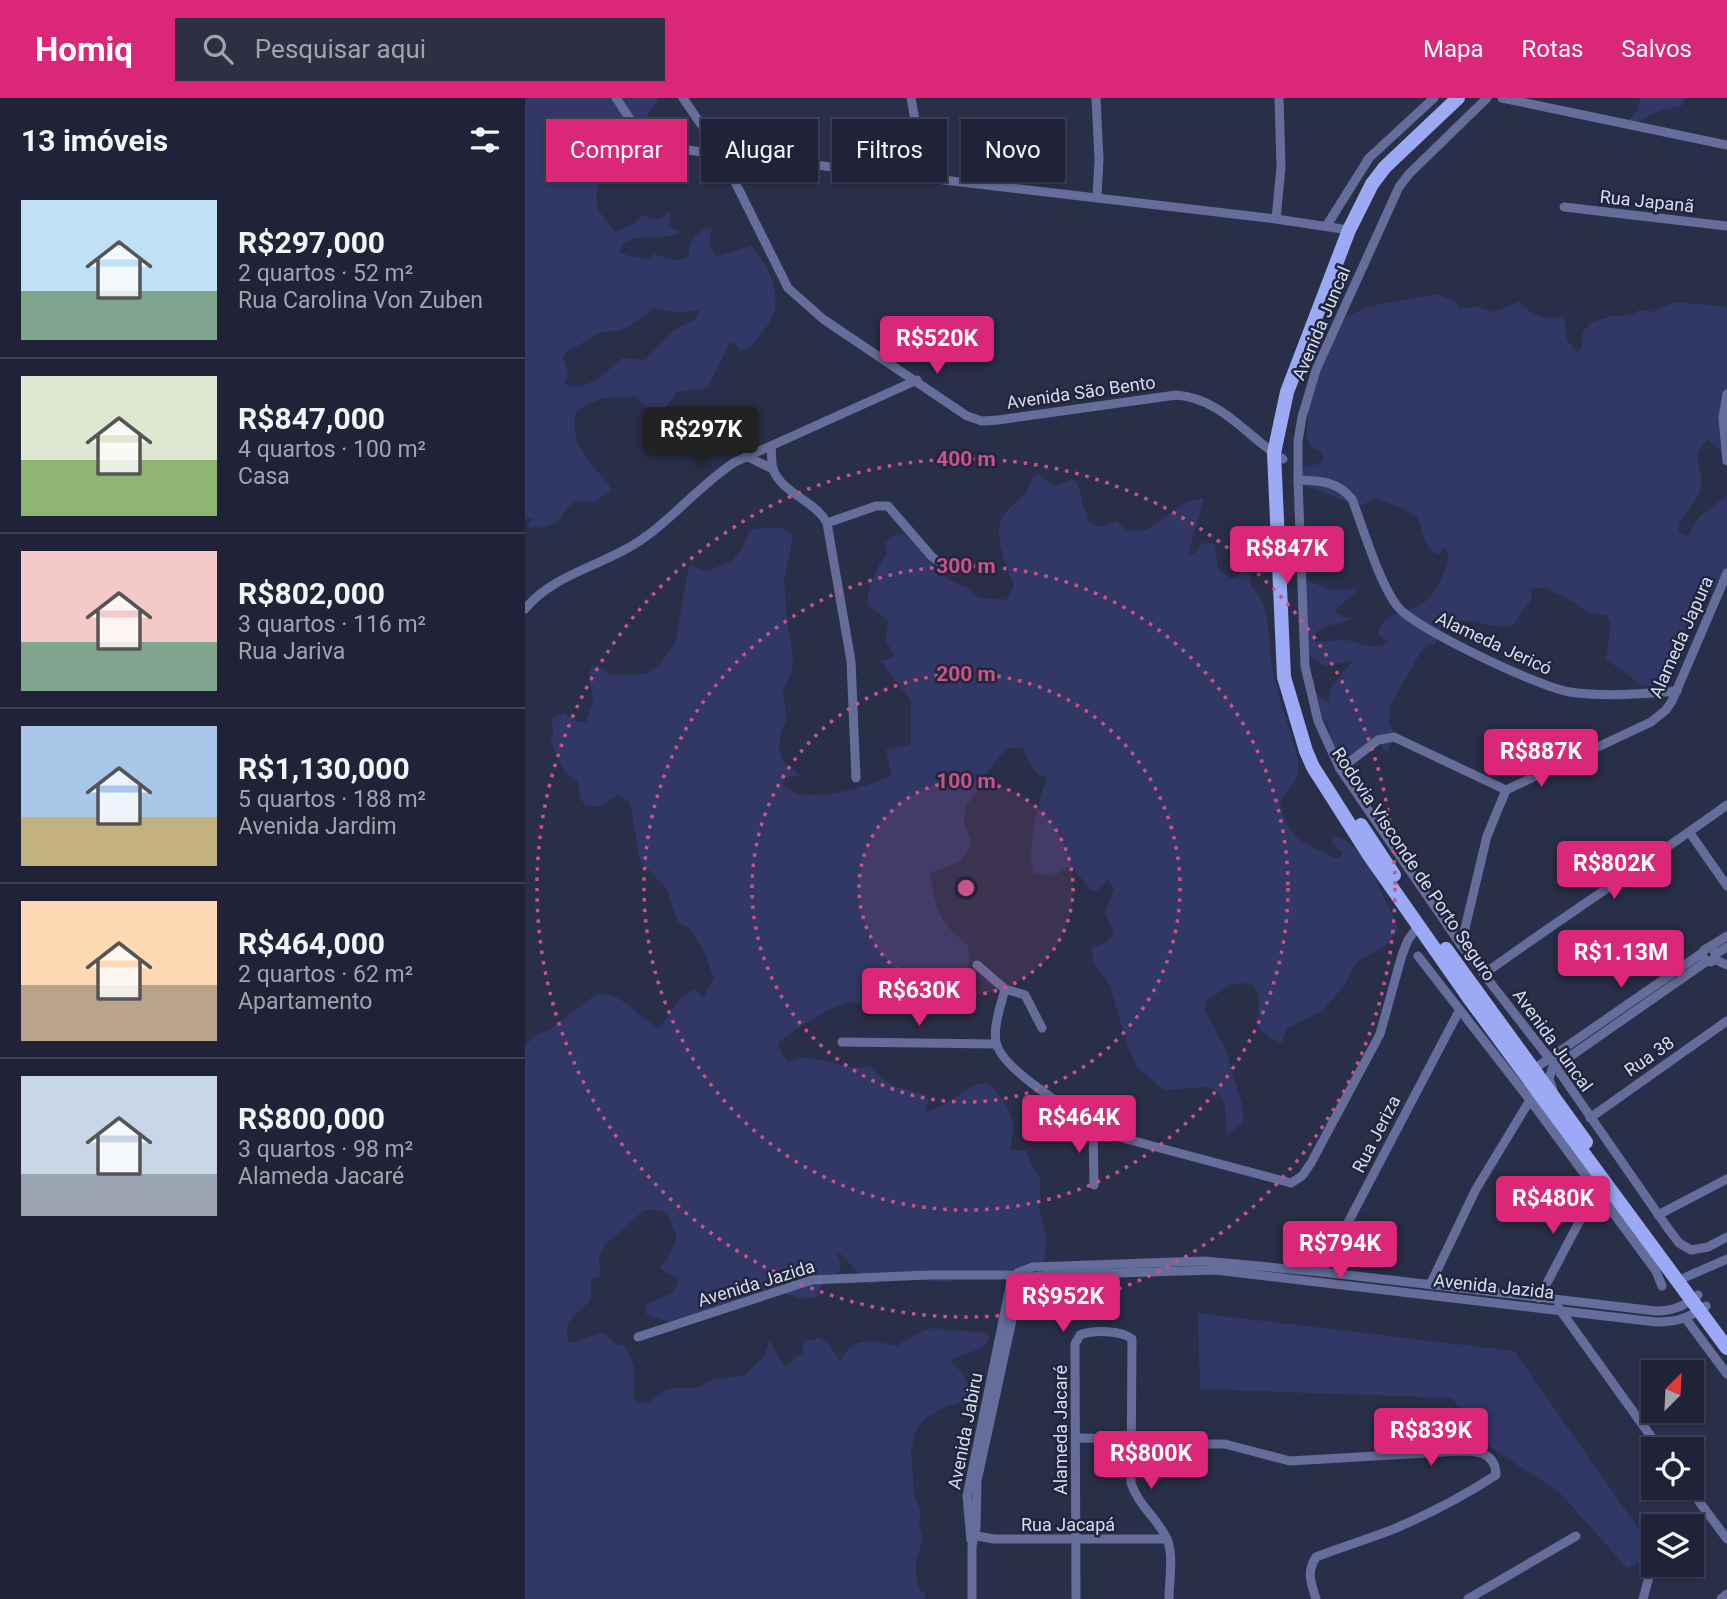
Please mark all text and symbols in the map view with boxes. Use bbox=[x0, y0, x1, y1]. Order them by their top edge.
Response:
search box bbox=[175, 18, 665, 81]
text: Homiq bbox=[35, 30, 133, 69]
icon: search bbox=[199, 30, 237, 68]
text: Pesquisar aqui bbox=[255, 34, 426, 64]
text: Mapa bbox=[1423, 35, 1484, 63]
text: Rotas bbox=[1522, 35, 1583, 63]
text: Salvos bbox=[1621, 35, 1692, 63]
chip: Comprar bbox=[546, 119, 687, 182]
chip: Alugar bbox=[701, 119, 818, 182]
chip: Filtros bbox=[832, 119, 947, 182]
chip: Novo bbox=[961, 119, 1065, 182]
icon: filters bbox=[466, 121, 504, 159]
text: 13 imóveis bbox=[21, 123, 168, 158]
street label: Rua Japanã bbox=[1599, 186, 1695, 216]
text: R$297,000 bbox=[238, 225, 385, 260]
icon: home bbox=[77, 228, 161, 312]
text: 2 quartos · 52 m² bbox=[238, 260, 413, 287]
street label: Avenida Juncal bbox=[1288, 263, 1354, 383]
text: Rua Carolina Von Zuben bbox=[238, 287, 483, 314]
pin: R$520K bbox=[880, 316, 994, 376]
text: R$520K bbox=[896, 325, 978, 352]
street label: Avenida São Bento bbox=[1005, 371, 1157, 413]
text: R$847,000 bbox=[238, 401, 385, 436]
icon: home bbox=[77, 404, 161, 488]
pin: R$297K bbox=[644, 408, 758, 467]
text: R$297K bbox=[660, 416, 742, 443]
text: 4 quartos · 100 m² bbox=[238, 436, 426, 463]
text: 400 m bbox=[936, 447, 996, 471]
text: Casa bbox=[238, 463, 290, 490]
pin: R$847K bbox=[1230, 526, 1344, 586]
text: R$847K bbox=[1246, 535, 1328, 562]
text: 300 m bbox=[936, 554, 996, 578]
street label: Alameda Japura bbox=[1645, 573, 1717, 701]
text: R$802,000 bbox=[238, 576, 385, 611]
icon: home bbox=[77, 579, 161, 663]
street label: Alameda Jericó bbox=[1433, 607, 1555, 679]
text: 3 quartos · 116 m² bbox=[238, 611, 426, 638]
text: Rua Jariva bbox=[238, 638, 345, 665]
text: 200 m bbox=[936, 662, 996, 686]
pin: R$887K bbox=[1484, 730, 1598, 789]
text: R$887K bbox=[1500, 738, 1582, 765]
street label: Rodovia Visconde de Porto Seguro bbox=[1328, 743, 1500, 985]
text: R$1,130,000 bbox=[238, 751, 410, 786]
icon: home bbox=[77, 754, 161, 838]
text: 100 m bbox=[936, 769, 996, 793]
text: 5 quartos · 188 m² bbox=[238, 786, 426, 813]
text: Avenida Jardim bbox=[238, 813, 397, 840]
pin: R$802K bbox=[1557, 842, 1671, 901]
text: R$802K bbox=[1573, 850, 1655, 877]
centre of rings bbox=[954, 876, 978, 900]
text: R$464,000 bbox=[238, 926, 385, 961]
icon: home bbox=[77, 929, 161, 1013]
pin: R$1.13M bbox=[1556, 930, 1686, 990]
text: R$1.13M bbox=[1574, 939, 1668, 966]
text: 2 quartos · 62 m² bbox=[238, 961, 413, 988]
pin: R$630K bbox=[862, 968, 976, 1028]
text: R$630K bbox=[878, 977, 960, 1004]
street label: Avenida Juncal bbox=[1509, 985, 1597, 1095]
text: Apartamento bbox=[238, 988, 372, 1015]
street label: Rua 38 bbox=[1620, 1031, 1678, 1081]
street label: Rua Jeriza bbox=[1348, 1092, 1404, 1176]
pin: R$464K bbox=[1022, 1096, 1136, 1155]
text: R$800,000 bbox=[238, 1101, 385, 1136]
icon: home bbox=[77, 1104, 161, 1188]
text: R$464K bbox=[1038, 1104, 1120, 1131]
text: 3 quartos · 98 m² bbox=[238, 1136, 413, 1163]
text: Alameda Jacaré bbox=[238, 1163, 404, 1190]
pin: R$480K bbox=[1496, 1176, 1610, 1236]
text: R$480K bbox=[1512, 1185, 1594, 1212]
pin: R$794K bbox=[1283, 1222, 1397, 1281]
text: R$794K bbox=[1299, 1230, 1381, 1257]
street label: Avenida Jazida bbox=[695, 1255, 817, 1311]
street label: Avenida Jazida bbox=[1433, 1269, 1555, 1303]
pin: R$952K bbox=[1006, 1274, 1120, 1334]
text: R$952K bbox=[1022, 1283, 1104, 1310]
north arrow bbox=[1641, 1360, 1705, 1423]
map controls bbox=[1641, 1360, 1704, 1577]
street label: Alameda Jacaré bbox=[1050, 1365, 1071, 1495]
street label: Avenida Jabiru bbox=[943, 1371, 987, 1491]
pin: R$839K bbox=[1374, 1408, 1488, 1468]
text: R$839K bbox=[1390, 1417, 1472, 1444]
pin: R$800K bbox=[1094, 1432, 1208, 1491]
button: locate bbox=[1641, 1437, 1704, 1500]
text: R$800K bbox=[1110, 1440, 1192, 1467]
street label: Rua Jacapá bbox=[1021, 1514, 1115, 1535]
button: layers bbox=[1641, 1514, 1704, 1577]

